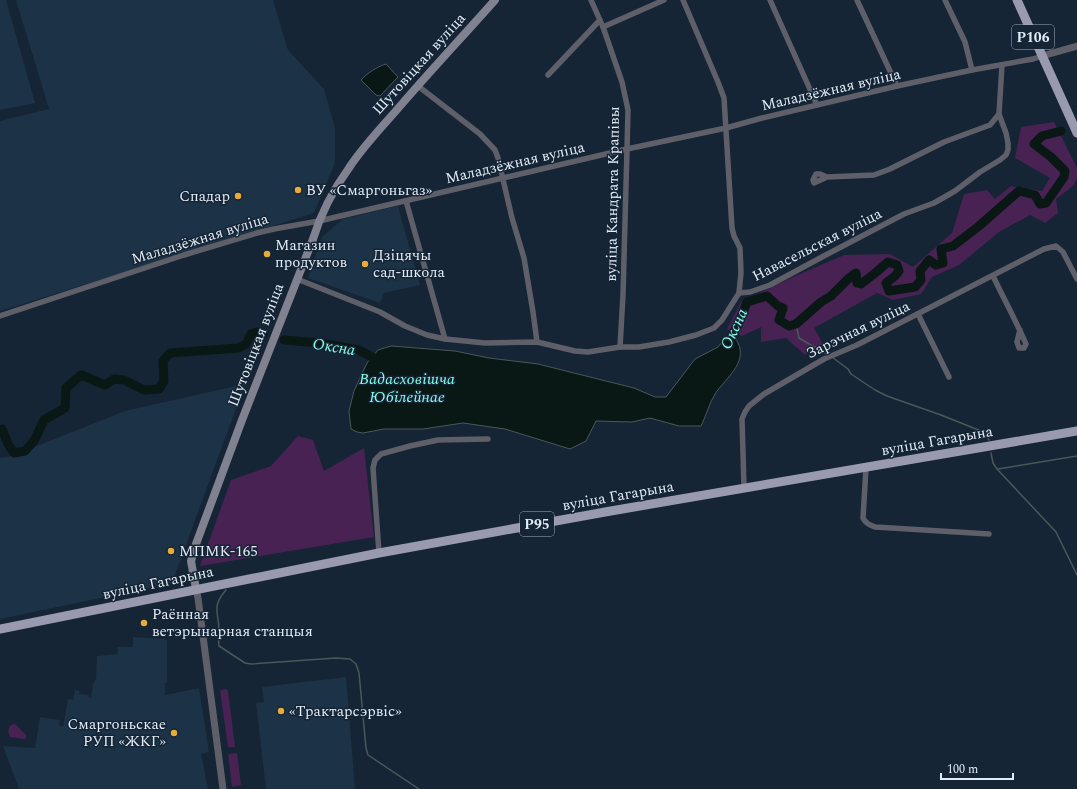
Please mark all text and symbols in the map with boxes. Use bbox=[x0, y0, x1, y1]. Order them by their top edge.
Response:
street label: Шутовіцкая вуліца bbox=[367, 7, 472, 120]
road number: Р106 bbox=[1012, 25, 1054, 49]
street label: Маладзёжная вуліца bbox=[759, 63, 904, 117]
street label: вуліца Кандрата Крапівы bbox=[600, 106, 626, 282]
street label: Маладзёжная вуліца bbox=[443, 136, 588, 190]
place label: ВУ «Смаргоньгаз» bbox=[306, 179, 433, 202]
place label: Спадар bbox=[179, 185, 230, 208]
marker: ВУ «Смаргоньгаз» bbox=[293, 185, 303, 195]
marker: Спадар bbox=[233, 191, 243, 201]
street label: Навасельская вуліца bbox=[748, 202, 886, 288]
street label: Маладзёжная вуліца bbox=[129, 207, 272, 271]
place label: Магазин продуктов bbox=[275, 234, 348, 274]
place label: Дзіцячы сад-школа bbox=[373, 244, 445, 284]
marker: Магазин продуктов bbox=[262, 249, 272, 259]
marker: Дзіцячы сад-школа bbox=[360, 259, 370, 269]
street label: Шутовіцкая вуліца bbox=[222, 279, 290, 410]
street label: Зарэчная вуліца bbox=[802, 295, 914, 365]
water label: Оксна bbox=[714, 305, 754, 353]
water label: Оксна bbox=[311, 332, 357, 362]
water label: Вадасховішча Юбілейнае bbox=[359, 367, 455, 409]
street label: вуліца Гагарына bbox=[879, 420, 995, 462]
street label: вуліца Гагарына bbox=[560, 475, 676, 517]
road number: Р95 bbox=[520, 512, 554, 536]
place label: МПМК-165 bbox=[179, 540, 258, 563]
marker: МПМК-165 bbox=[166, 546, 176, 556]
street label: вуліца Гагарына bbox=[100, 560, 216, 606]
place label: Раённая ветэрынарная станцыя bbox=[152, 603, 313, 643]
marker: Раённая ветэрынарная станцыя bbox=[139, 618, 149, 628]
place label: «Трактарсэрвіс» bbox=[289, 700, 402, 723]
marker: «Трактарсэрвіс» bbox=[276, 706, 286, 716]
place label: Смаргоньскае РУП «ЖКГ» bbox=[67, 713, 167, 753]
marker: Смаргоньскае РУП «ЖКГ» bbox=[169, 728, 179, 738]
scale bar bbox=[941, 755, 1013, 781]
text: 100 m bbox=[947, 760, 978, 779]

